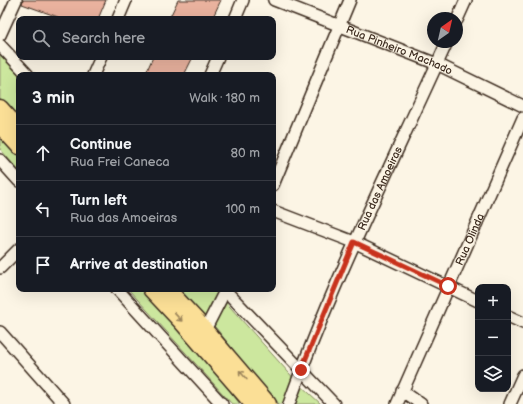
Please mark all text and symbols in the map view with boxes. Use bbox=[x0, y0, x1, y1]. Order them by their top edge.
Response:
north arrow bbox=[427, 12, 463, 48]
search box bbox=[16, 16, 276, 60]
street label: Rua Pinheiro Machado bbox=[344, 23, 455, 78]
icon: search bbox=[30, 27, 52, 49]
text: Search here bbox=[62, 29, 145, 48]
text: 3 min bbox=[32, 88, 75, 108]
text: Walk · 180 m bbox=[189, 90, 260, 106]
text: Continue bbox=[70, 135, 132, 154]
icon: ahead bbox=[32, 142, 54, 164]
street label: Rua das Amoeiras bbox=[355, 144, 405, 232]
text: 80 m bbox=[231, 145, 260, 161]
text: Rua Frei Caneca bbox=[70, 154, 170, 170]
text: Turn left bbox=[70, 191, 127, 210]
icon: left bbox=[32, 198, 54, 220]
text: 100 m bbox=[225, 201, 260, 217]
text: Rua das Amoeiras bbox=[70, 210, 177, 226]
street label: Rua Olinda bbox=[453, 212, 487, 267]
icon: arrive bbox=[32, 254, 54, 276]
text: Arrive at destination bbox=[70, 255, 208, 274]
route start bbox=[439, 277, 457, 295]
map controls bbox=[475, 284, 511, 392]
button: + bbox=[475, 284, 511, 320]
one-way arrow bbox=[173, 312, 183, 322]
button: − bbox=[475, 320, 511, 356]
button: layers bbox=[475, 356, 511, 392]
route end bbox=[292, 361, 310, 379]
one-way arrow bbox=[238, 369, 247, 380]

